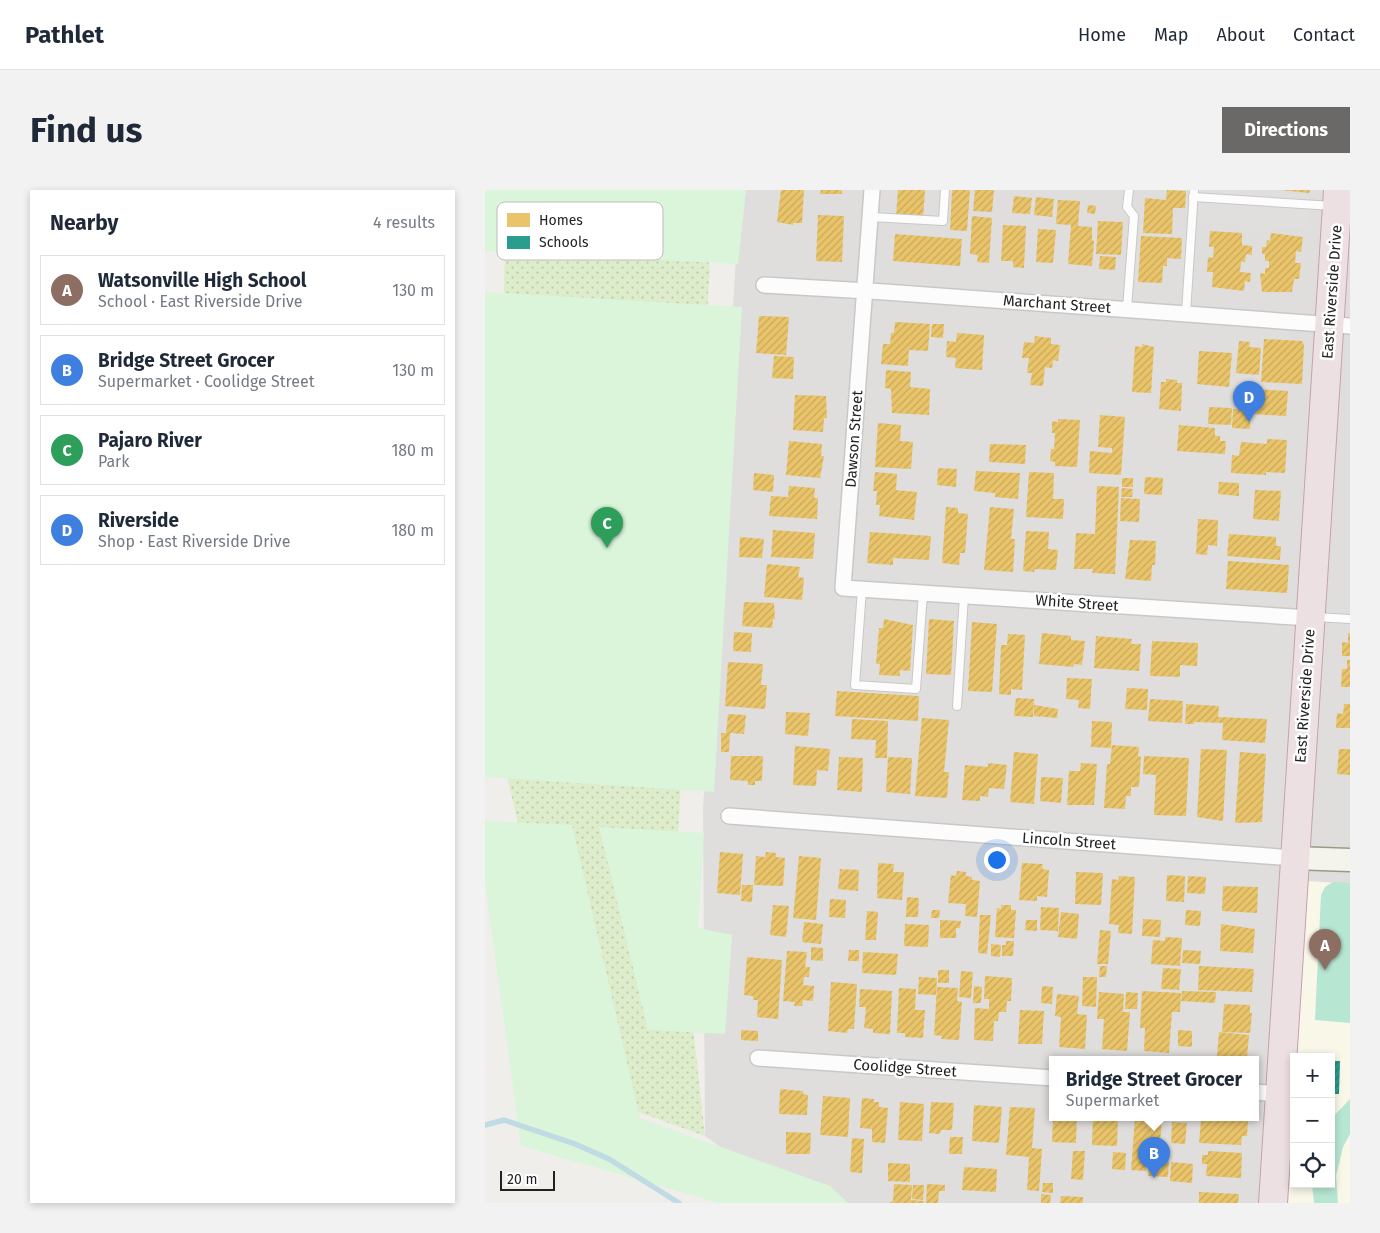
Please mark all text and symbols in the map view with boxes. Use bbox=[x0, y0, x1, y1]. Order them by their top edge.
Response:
text: Pathlet bbox=[25, 21, 104, 49]
text: Home bbox=[1078, 24, 1126, 46]
text: Map bbox=[1154, 24, 1188, 46]
text: About bbox=[1216, 24, 1265, 46]
text: Contact bbox=[1293, 24, 1355, 46]
button: Directions bbox=[1222, 107, 1350, 153]
text: Find us bbox=[30, 109, 142, 151]
legend bbox=[497, 202, 663, 260]
text: Nearby bbox=[50, 210, 118, 236]
text: Homes bbox=[539, 212, 583, 229]
text: 4 results bbox=[373, 213, 435, 232]
street label: East Riverside Drive bbox=[1318, 224, 1346, 360]
text: Schools bbox=[539, 234, 589, 251]
text: Watsonville High School bbox=[98, 269, 306, 292]
text: A bbox=[62, 281, 72, 300]
text: 130 m bbox=[392, 281, 434, 300]
street label: Marchant Street bbox=[1002, 291, 1112, 317]
text: School · East Riverside Drive bbox=[98, 292, 303, 311]
text: Bridge Street Grocer bbox=[98, 349, 274, 372]
text: B bbox=[62, 361, 72, 380]
text: 130 m bbox=[392, 361, 434, 380]
text: Supermarket · Coolidge Street bbox=[98, 372, 314, 391]
pin: D bbox=[1233, 381, 1265, 422]
street label: Dawson Street bbox=[842, 389, 866, 488]
text: Pajaro River bbox=[98, 429, 202, 452]
text: C bbox=[62, 441, 72, 460]
text: 180 m bbox=[391, 441, 434, 460]
text: Park bbox=[98, 452, 130, 471]
pin: C bbox=[591, 507, 623, 548]
text: Riverside bbox=[98, 509, 179, 532]
text: D bbox=[62, 521, 72, 540]
text: 180 m bbox=[391, 521, 434, 540]
text: Shop · East Riverside Drive bbox=[98, 532, 290, 551]
street label: White Street bbox=[1035, 591, 1120, 615]
street label: East Riverside Drive bbox=[1291, 628, 1319, 764]
street label: Lincoln Street bbox=[1021, 829, 1117, 853]
your location bbox=[984, 847, 1010, 873]
pin: A bbox=[1309, 929, 1341, 970]
map controls bbox=[1290, 1053, 1335, 1188]
button: + bbox=[1290, 1053, 1335, 1098]
street label: Coolidge Street bbox=[853, 1055, 958, 1081]
popup bbox=[1049, 1056, 1259, 1121]
text: Bridge Street Grocer bbox=[1066, 1068, 1242, 1091]
text: Supermarket bbox=[1066, 1091, 1159, 1110]
button: − bbox=[1290, 1098, 1335, 1143]
pin: B bbox=[1138, 1137, 1170, 1178]
button: locate bbox=[1290, 1143, 1335, 1188]
scale bar bbox=[500, 1168, 555, 1191]
text: 20 m bbox=[507, 1171, 537, 1188]

